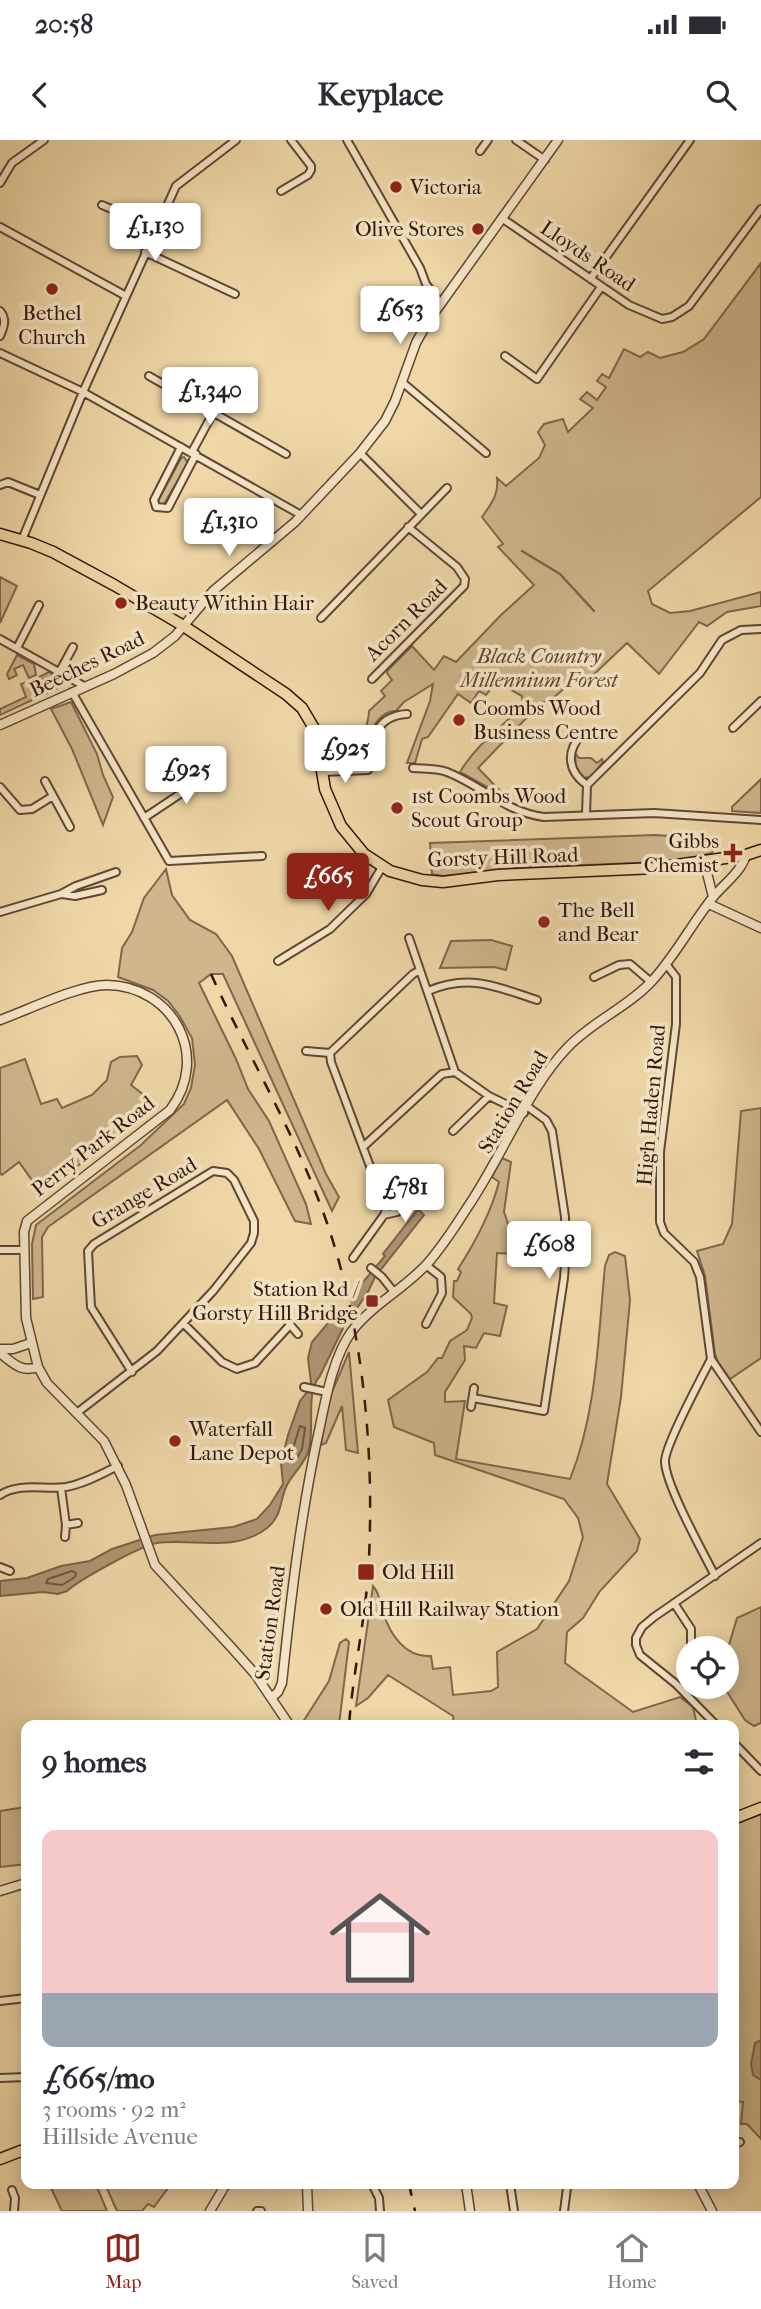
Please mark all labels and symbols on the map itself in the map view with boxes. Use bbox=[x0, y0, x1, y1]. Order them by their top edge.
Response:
place label: Victoria bbox=[409, 175, 482, 199]
marker: Victoria bbox=[388, 179, 404, 195]
pin: £1,130 bbox=[98, 204, 212, 263]
street label: Lloyds Road bbox=[536, 216, 640, 297]
place label: Olive Stores bbox=[355, 217, 464, 241]
marker: Olive Stores bbox=[470, 221, 486, 237]
marker: Bethel Church bbox=[44, 281, 60, 297]
pin: £653 bbox=[359, 286, 441, 346]
place label: Bethel Church bbox=[18, 301, 86, 349]
pin: £1,340 bbox=[153, 368, 267, 427]
pin: £1,310 bbox=[172, 498, 286, 558]
street label: Acorn Road bbox=[359, 574, 452, 667]
place label: Beauty Within Hair bbox=[135, 591, 314, 615]
marker: Beauty Within Hair bbox=[113, 595, 129, 611]
street label: Beeches Road bbox=[26, 626, 149, 702]
park label: Black Country Millennium Forest bbox=[458, 644, 619, 692]
place label: Coombs Wood Business Centre bbox=[473, 696, 618, 744]
marker: Coombs Wood Business Centre bbox=[451, 712, 467, 728]
pin: £925 bbox=[304, 726, 386, 785]
pin: £925 bbox=[145, 746, 227, 806]
place label: 1st Coombs Wood Scout Group bbox=[411, 784, 567, 832]
marker: 1st Coombs Wood Scout Group bbox=[389, 800, 405, 816]
place label: Gibbs Chemist bbox=[644, 829, 719, 877]
street label: Gorsty Hill Road bbox=[427, 842, 579, 872]
marker: Gibbs Chemist bbox=[725, 845, 741, 861]
pin: £665 bbox=[287, 854, 369, 913]
place label: The Bell and Bear bbox=[558, 898, 639, 946]
marker: The Bell and Bear bbox=[536, 914, 552, 930]
street label: High Haden Road bbox=[632, 1023, 670, 1187]
street label: Station Road bbox=[473, 1046, 553, 1158]
street label: Perry Park Road bbox=[27, 1090, 160, 1201]
street label: Grange Road bbox=[87, 1152, 201, 1234]
pin: £781 bbox=[364, 1164, 446, 1224]
pin: £608 bbox=[508, 1222, 590, 1281]
place label: Station Rd / Gorsty Hill Bridge bbox=[192, 1277, 360, 1325]
marker: Station Rd / Gorsty Hill Bridge bbox=[364, 1293, 380, 1309]
place label: Waterfall Lane Depot bbox=[188, 1417, 295, 1465]
marker: Waterfall Lane Depot bbox=[167, 1433, 183, 1449]
place label: Old Hill bbox=[382, 1560, 455, 1584]
marker: Old Hill bbox=[356, 1562, 376, 1582]
street label: Station Road bbox=[250, 1564, 290, 1682]
place label: Old Hill Railway Station bbox=[340, 1597, 559, 1621]
marker: Old Hill Railway Station bbox=[318, 1601, 334, 1617]

